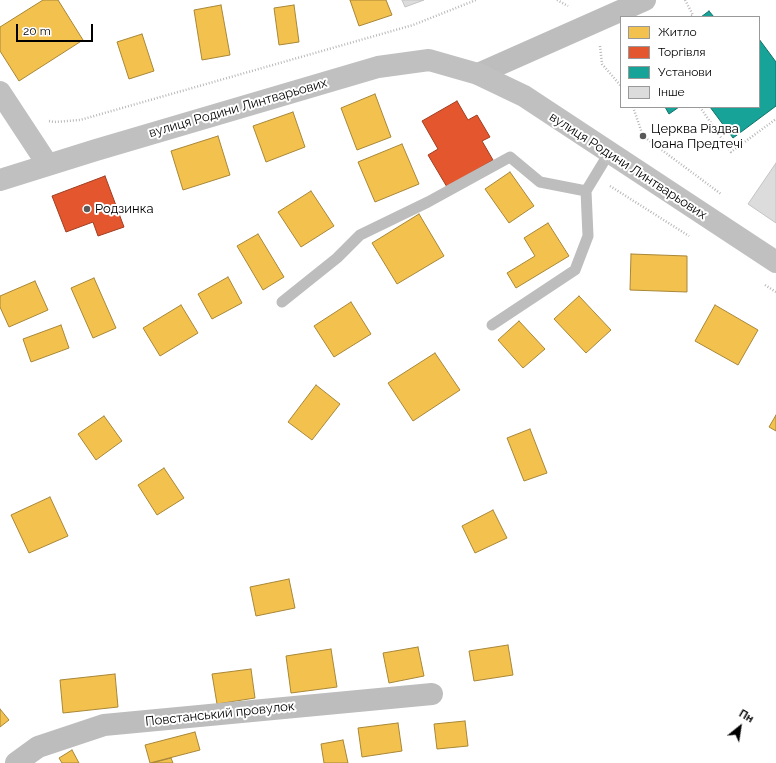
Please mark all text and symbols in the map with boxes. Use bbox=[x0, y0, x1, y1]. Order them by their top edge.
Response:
scale bar bbox=[18, 16, 95, 42]
legend bbox=[620, 16, 760, 108]
text: 20 m bbox=[23, 24, 51, 38]
text: Житло bbox=[658, 25, 697, 39]
text: Торгівля bbox=[658, 45, 705, 59]
text: Установи bbox=[658, 65, 712, 79]
street label: вулиця Родини Линтварьових bbox=[147, 75, 329, 141]
text: Інше bbox=[658, 85, 685, 99]
street label: вулиця Родини Линтварьових bbox=[546, 109, 710, 223]
place label: Церква Різдва Іоана Предтечі bbox=[651, 121, 743, 152]
marker: Церква Різдва Іоана Предтечі bbox=[638, 131, 648, 141]
place label: Родзинка bbox=[95, 201, 153, 217]
marker: Родзинка bbox=[82, 204, 92, 214]
street label: Повстанський провулок bbox=[145, 698, 295, 730]
north arrow bbox=[720, 707, 760, 747]
text: Пн bbox=[737, 707, 756, 725]

